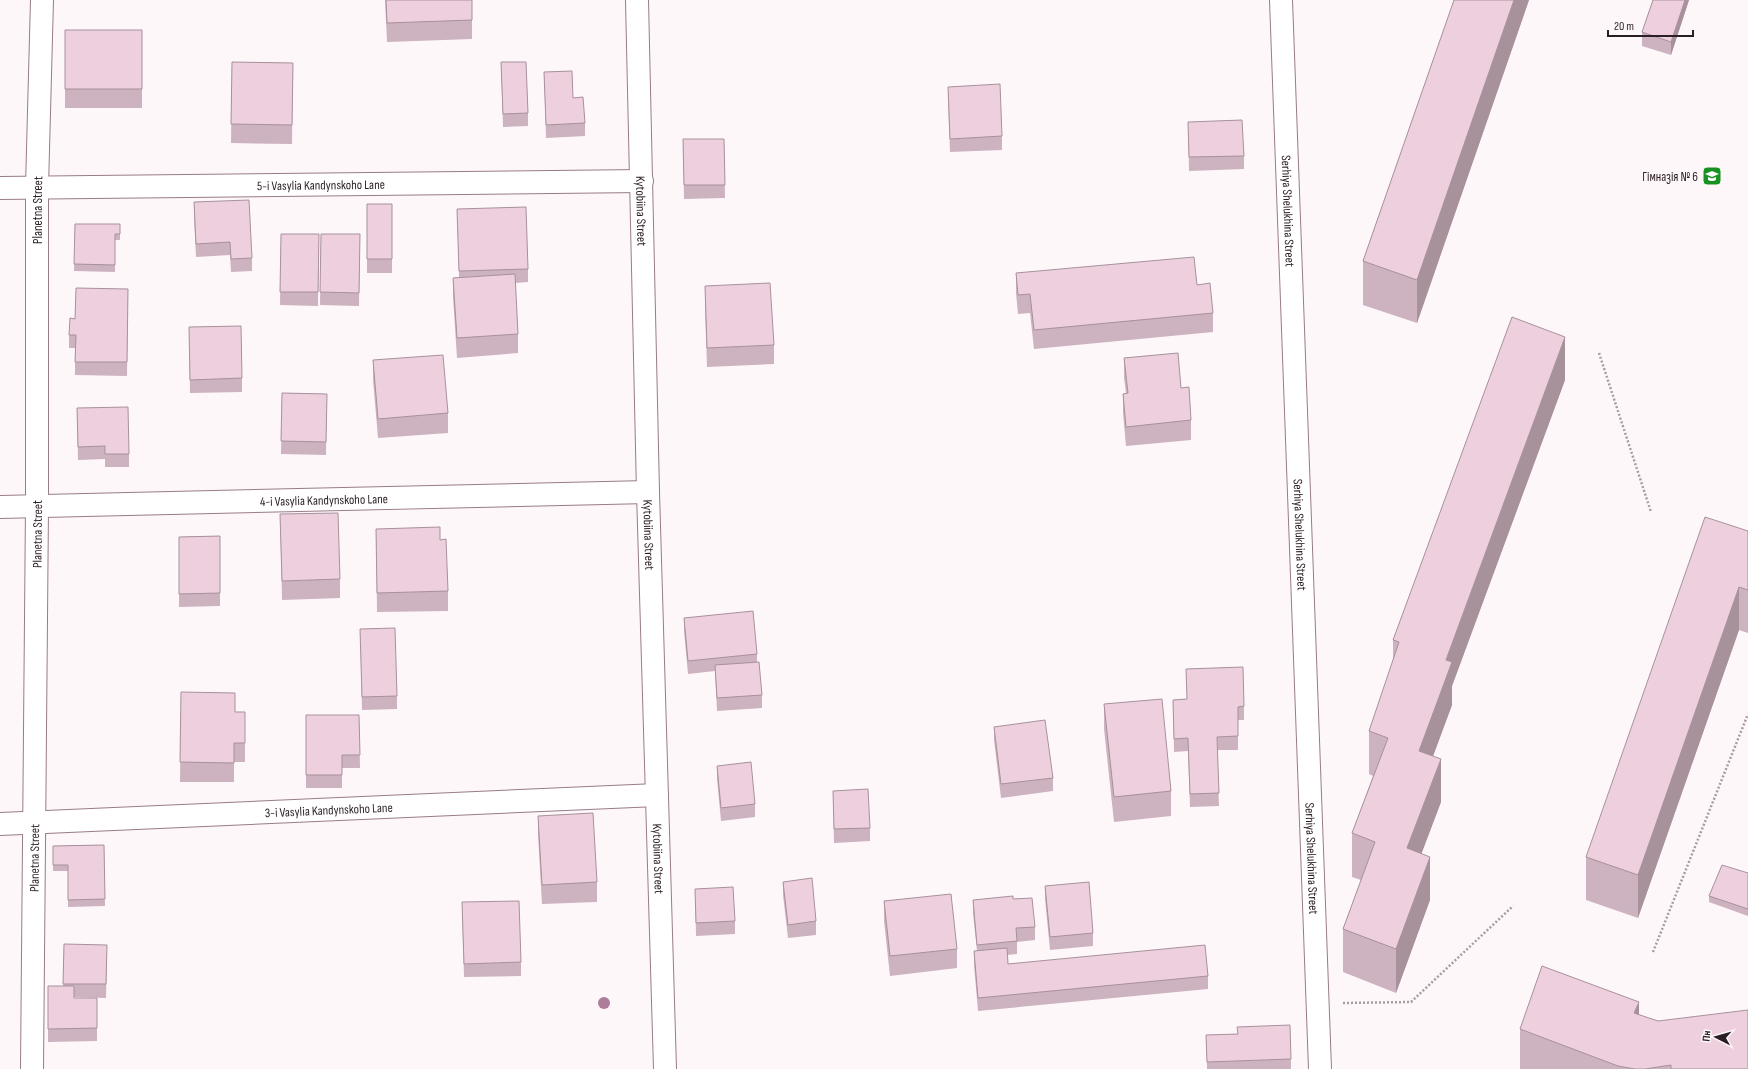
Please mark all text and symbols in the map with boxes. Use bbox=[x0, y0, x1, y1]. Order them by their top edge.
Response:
scale bar bbox=[1608, 12, 1693, 38]
text: 20 m bbox=[1614, 19, 1634, 34]
street label: Serhiya Shelukhina Street bbox=[1278, 155, 1298, 267]
school or university icon: Гімназія № 6 bbox=[1701, 165, 1723, 187]
place label: Гімназія № 6 bbox=[1642, 169, 1698, 185]
street label: Planetna Street bbox=[30, 176, 46, 244]
street label: Kytobiina Street bbox=[632, 176, 650, 246]
street label: 5-i Vasylia Kandynskoho Lane bbox=[257, 177, 385, 194]
street label: Serhiya Shelukhina Street bbox=[1289, 479, 1310, 591]
street label: 4-i Vasylia Kandynskoho Lane bbox=[260, 491, 388, 510]
street label: Kytobiina Street bbox=[639, 499, 657, 570]
street label: Planetna Street bbox=[29, 500, 46, 568]
street label: 3-i Vasylia Kandynskoho Lane bbox=[264, 800, 393, 821]
street label: Serhiya Shelukhina Street bbox=[1301, 802, 1321, 915]
street label: Kytobiina Street bbox=[649, 823, 667, 894]
street label: Planetna Street bbox=[27, 824, 43, 892]
north arrow bbox=[1696, 1017, 1736, 1057]
text: Пн bbox=[1700, 1030, 1714, 1042]

